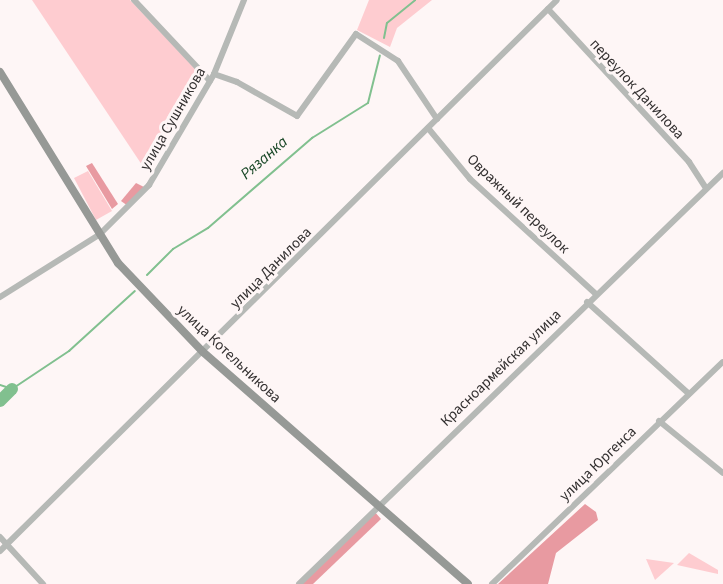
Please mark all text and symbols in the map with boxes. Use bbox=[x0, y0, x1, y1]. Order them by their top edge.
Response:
street label: переулок Данилова bbox=[586, 35, 688, 143]
street label: улица Сушникова bbox=[136, 64, 210, 174]
water label: Рязанка bbox=[236, 132, 292, 184]
street label: Овражный переулок bbox=[463, 150, 573, 258]
street label: улица Данилова bbox=[227, 224, 315, 312]
street label: улица Котельникова bbox=[173, 301, 285, 407]
street label: Красноармейская улица bbox=[437, 306, 565, 430]
street label: улица Юргенса bbox=[556, 423, 640, 505]

